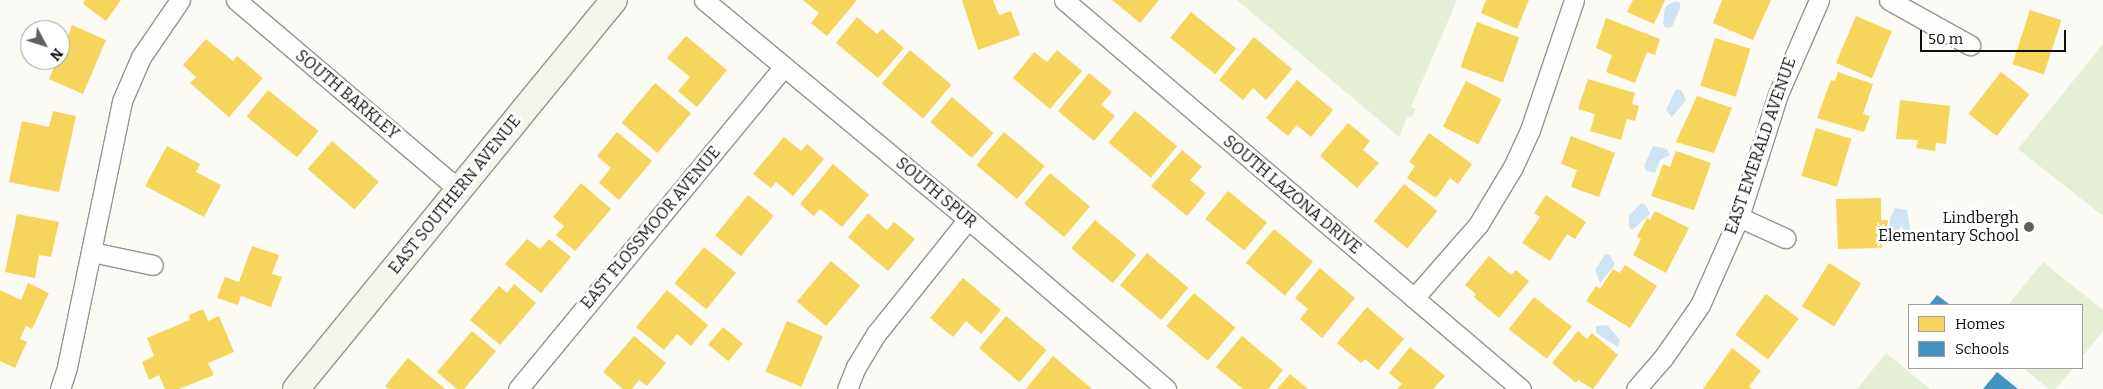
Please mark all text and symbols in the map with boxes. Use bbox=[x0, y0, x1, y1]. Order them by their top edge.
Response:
north arrow bbox=[20, 20, 70, 70]
scale bar bbox=[1923, 20, 2069, 52]
text: 50 m bbox=[1928, 30, 1963, 48]
text: N bbox=[46, 45, 66, 64]
street label: SOUTH BARKLEY bbox=[291, 46, 403, 144]
street label: EAST EMERALD AVENUE bbox=[1722, 55, 1800, 237]
street label: EAST SOUTHERN AVENUE bbox=[385, 112, 525, 278]
street label: SOUTH LAZONA DRIVE bbox=[1219, 132, 1365, 258]
street label: EAST FLOSSMOOR AVENUE bbox=[577, 143, 725, 313]
street label: SOUTH SPUR bbox=[892, 154, 980, 232]
place label: Lindbergh Elementary School bbox=[1878, 208, 2019, 246]
marker: Lindbergh Elementary School bbox=[2023, 221, 2035, 233]
legend bbox=[1908, 304, 2083, 369]
text: Homes bbox=[1955, 315, 2005, 333]
text: Schools bbox=[1955, 340, 2009, 358]

